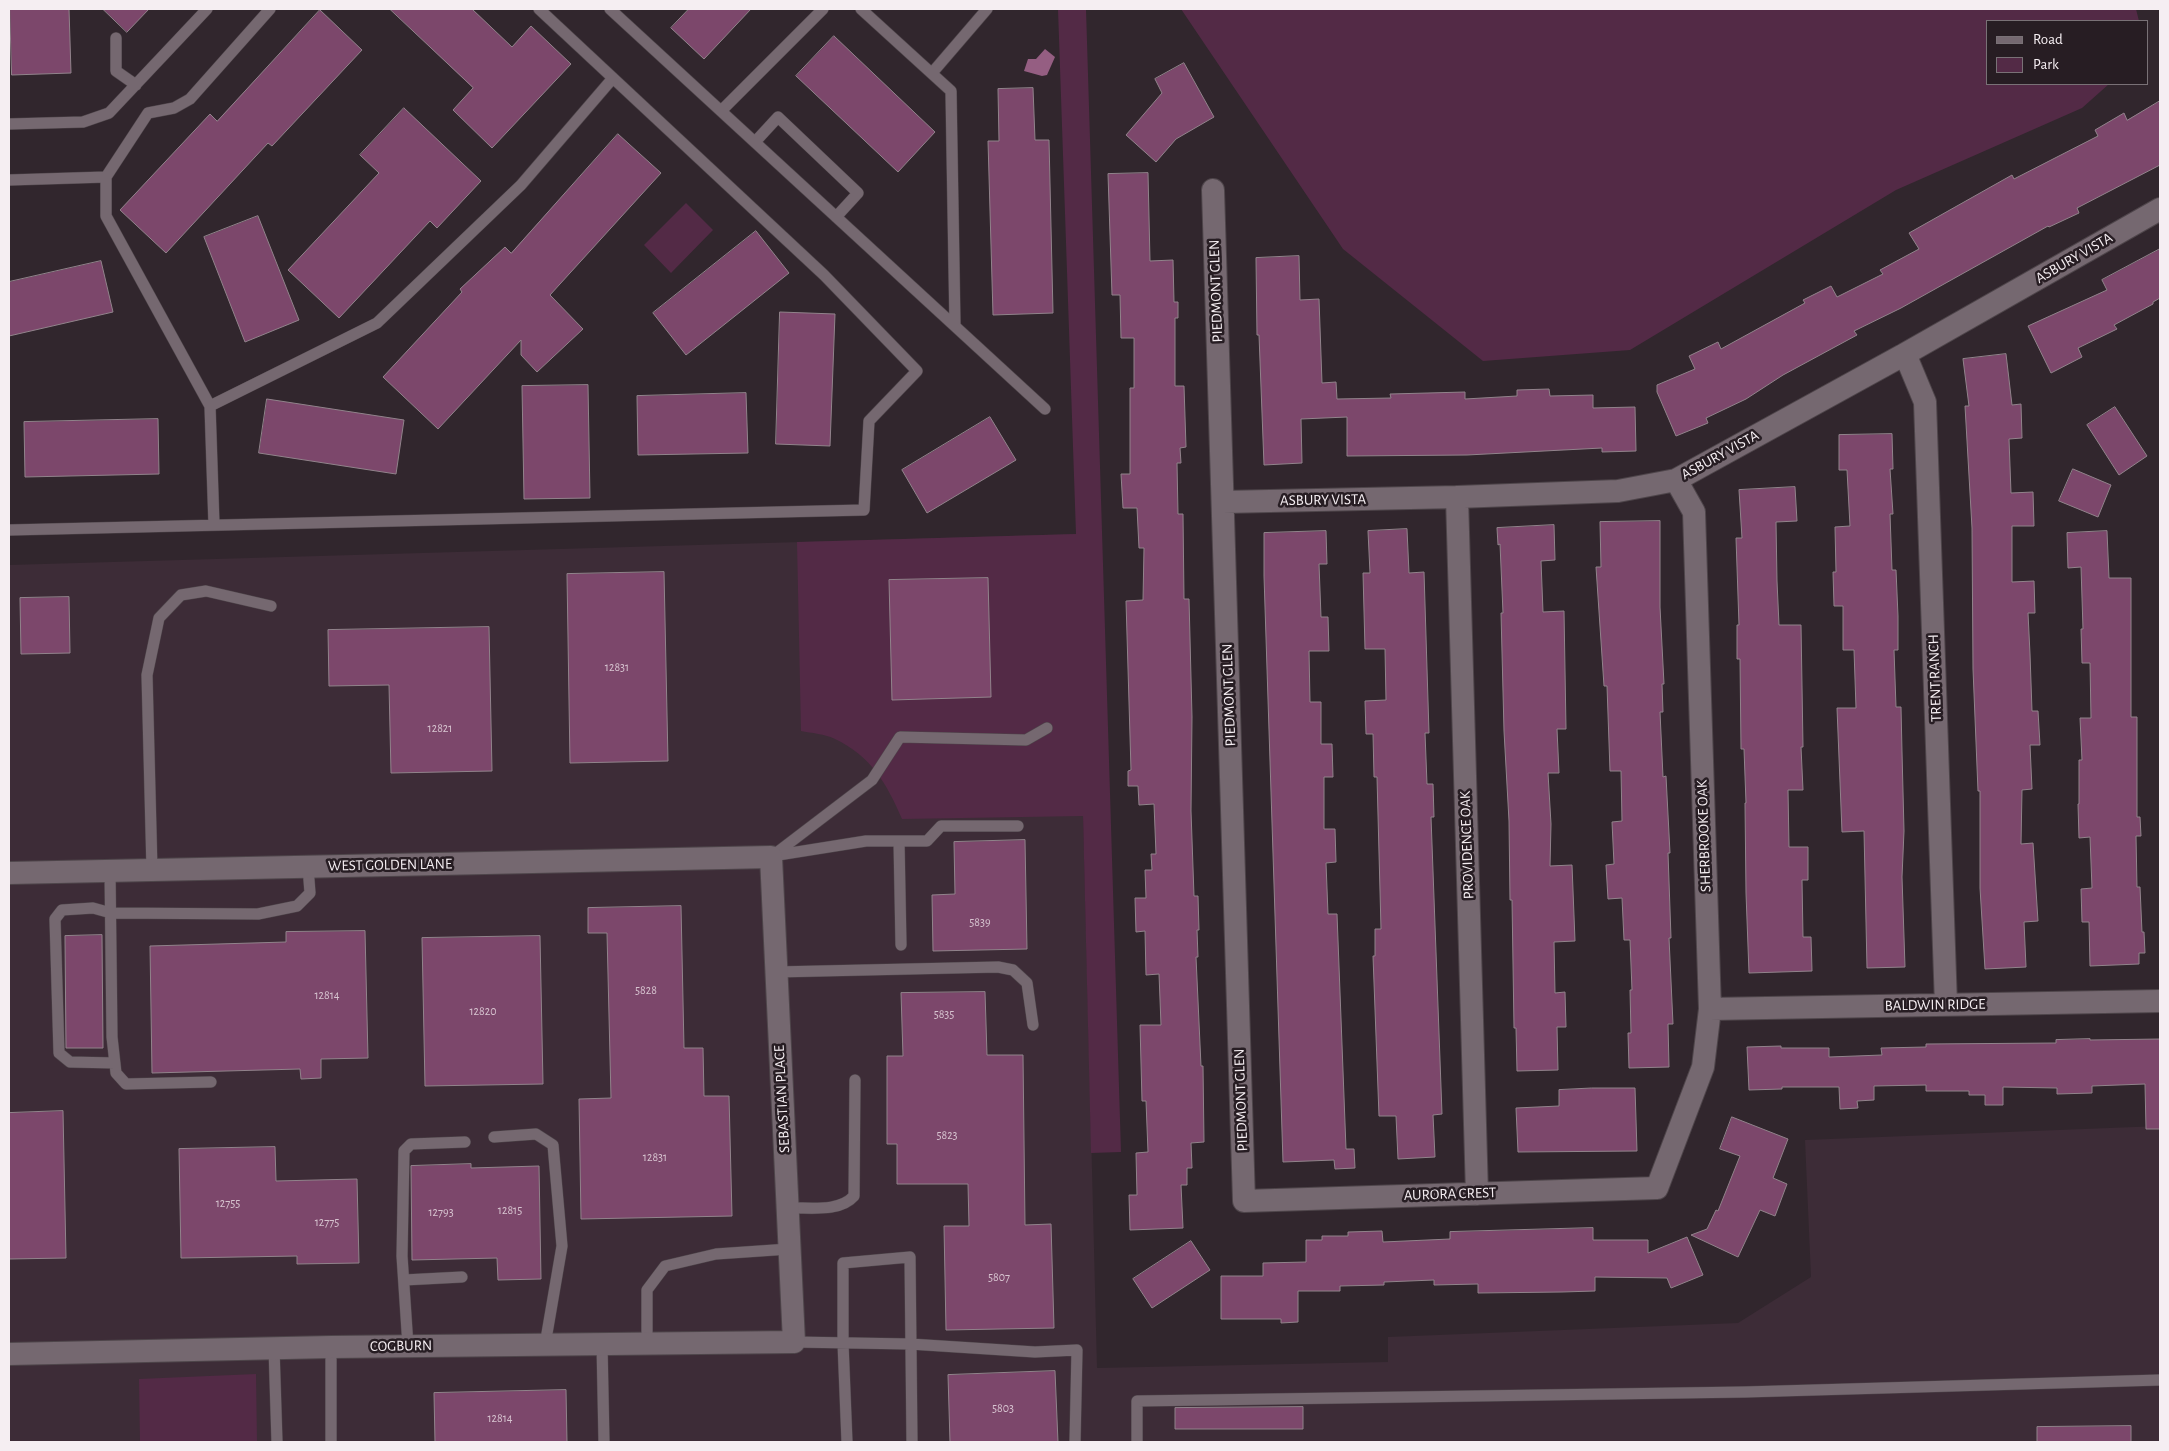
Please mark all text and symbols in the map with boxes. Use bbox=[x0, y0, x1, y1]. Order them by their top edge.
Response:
legend bbox=[1986, 20, 2149, 85]
text: Road bbox=[2033, 32, 2063, 47]
text: Park bbox=[2033, 57, 2059, 72]
street label: ASBURY VISTA bbox=[2032, 229, 2116, 287]
street label: PIEDMONT GLEN bbox=[1205, 239, 1227, 343]
street label: ASBURY VISTA bbox=[1678, 426, 1762, 484]
street label: ASBURY VISTA bbox=[1280, 490, 1366, 510]
street label: TRENT RANCH bbox=[1924, 634, 1946, 722]
street label: PIEDMONT GLEN bbox=[1218, 643, 1240, 747]
house number: 12831 bbox=[605, 660, 629, 674]
house number: 12821 bbox=[428, 721, 452, 735]
street label: SHERBROOKE OAK bbox=[1693, 780, 1715, 892]
street label: PROVIDENCE OAK bbox=[1456, 791, 1478, 899]
street label: WEST GOLDEN LANE bbox=[328, 855, 452, 875]
house number: 5839 bbox=[969, 915, 991, 929]
house number: 5828 bbox=[635, 983, 657, 997]
house number: 12814 bbox=[314, 988, 340, 1002]
street label: BALDWIN RIDGE bbox=[1884, 995, 1986, 1015]
house number: 12820 bbox=[469, 1004, 497, 1018]
house number: 5835 bbox=[934, 1007, 954, 1021]
street label: SEBASTIAN PLACE bbox=[770, 1045, 794, 1153]
street label: PIEDMONT GLEN bbox=[1230, 1048, 1252, 1152]
house number: 5823 bbox=[936, 1128, 958, 1142]
house number: 12831 bbox=[643, 1150, 667, 1164]
street label: AURORA CREST bbox=[1403, 1183, 1497, 1205]
house number: 12755 bbox=[216, 1196, 240, 1210]
house number: 12815 bbox=[498, 1203, 522, 1217]
house number: 12793 bbox=[428, 1205, 454, 1219]
house number: 12775 bbox=[315, 1215, 339, 1229]
house number: 5807 bbox=[988, 1270, 1010, 1284]
street label: COGBURN bbox=[370, 1336, 432, 1356]
house number: 5803 bbox=[992, 1401, 1014, 1415]
house number: 12814 bbox=[487, 1411, 513, 1425]

